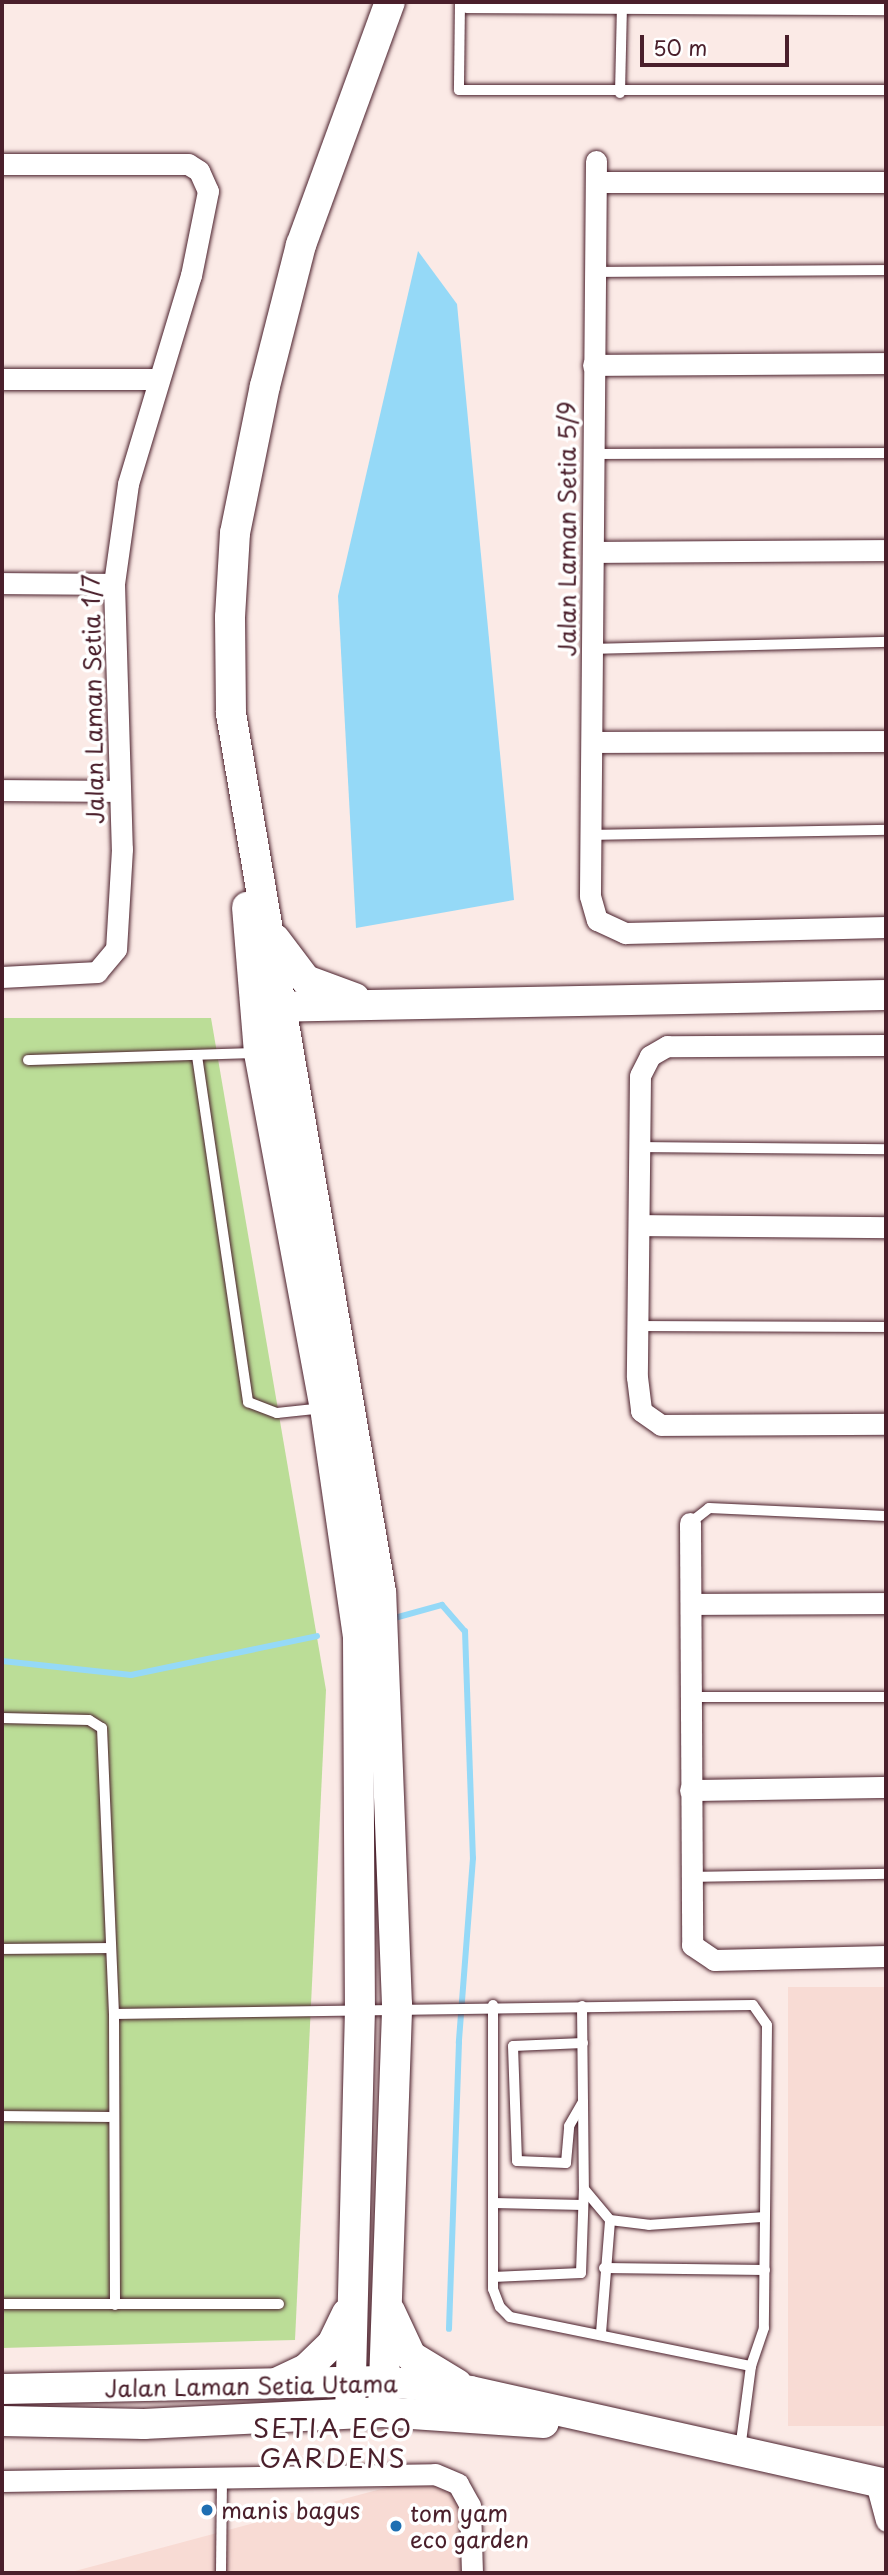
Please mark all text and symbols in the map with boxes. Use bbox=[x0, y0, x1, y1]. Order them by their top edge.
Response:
scale bar bbox=[643, 21, 792, 65]
text: 50 m bbox=[653, 31, 707, 63]
street label: Jalan Laman Setia 5/9 bbox=[553, 401, 581, 657]
street label: Jalan Laman Setia 1/7 bbox=[77, 573, 109, 825]
street label: Jalan Laman Setia Utama bbox=[103, 2370, 399, 2402]
district label: SETIA ECO GARDENS bbox=[254, 2412, 412, 2474]
place label: manis bagus bbox=[221, 2496, 359, 2524]
place label: tom yam eco garden bbox=[410, 2499, 529, 2553]
marker: manis bagus bbox=[199, 2502, 215, 2518]
marker: tom yam eco garden bbox=[388, 2518, 404, 2534]

